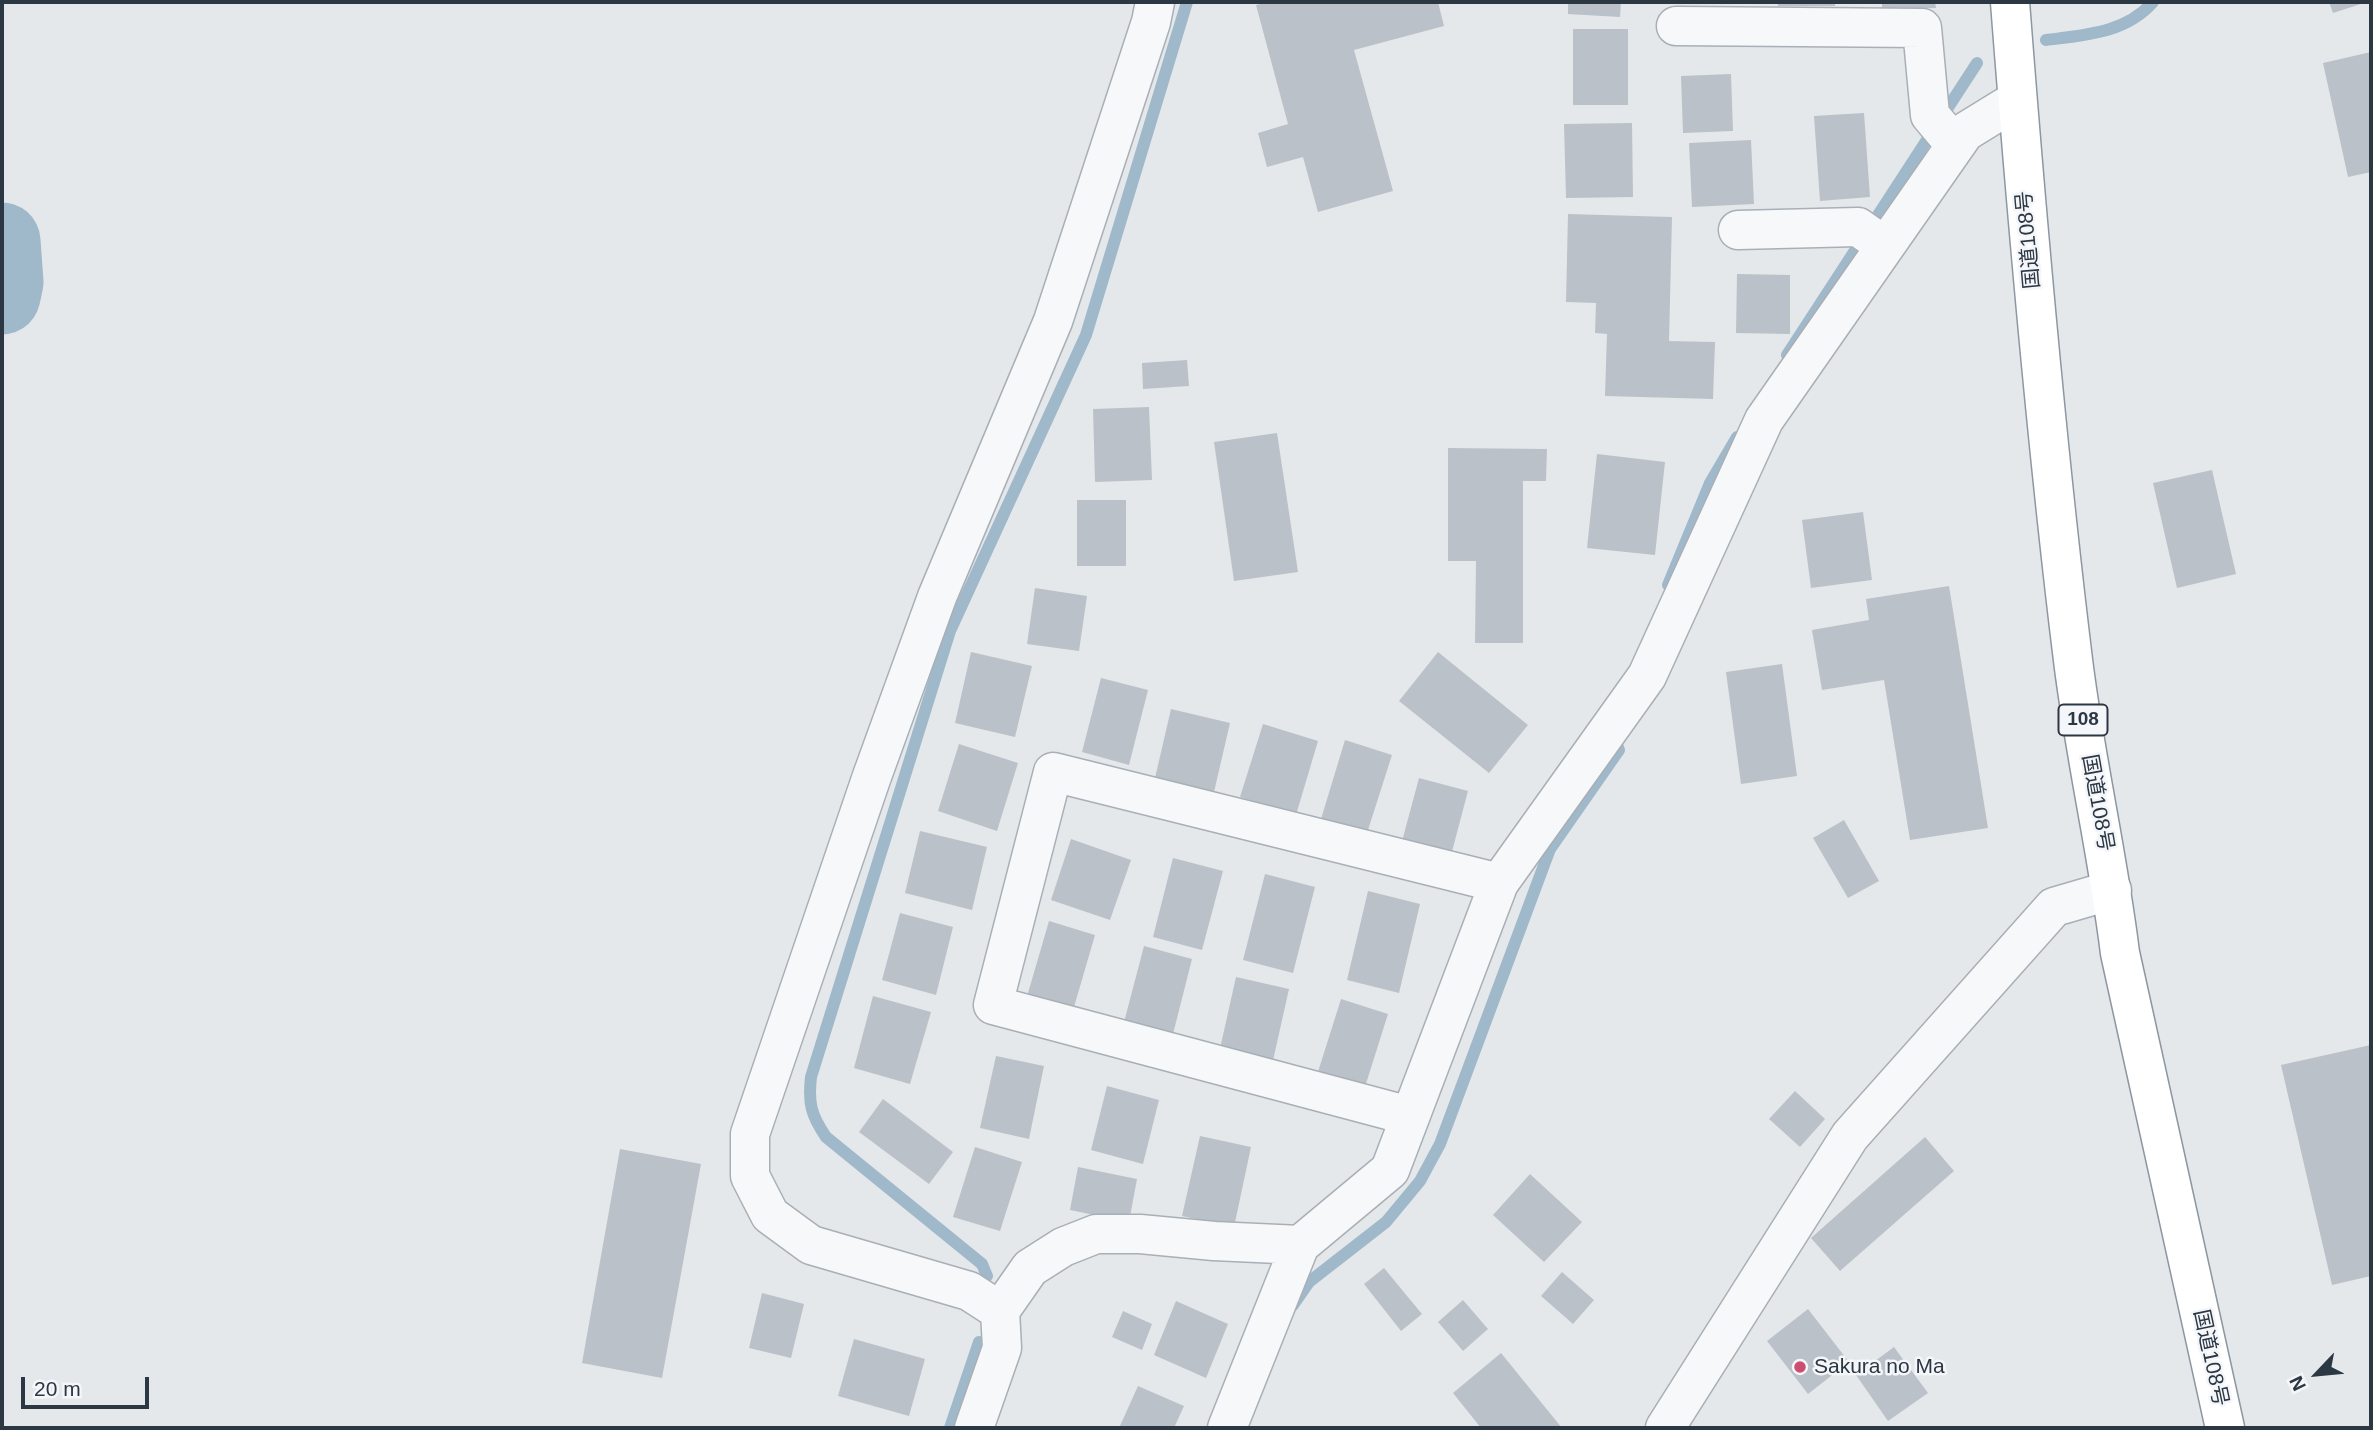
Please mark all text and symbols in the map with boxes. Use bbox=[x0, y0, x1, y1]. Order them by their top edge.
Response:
street label: 国道108号 bbox=[2012, 190, 2046, 290]
road number: 108 bbox=[2058, 705, 2108, 736]
street label: 国道108号 bbox=[2076, 753, 2118, 853]
street label: 国道108号 bbox=[2187, 1307, 2233, 1409]
north arrow bbox=[2282, 1339, 2352, 1409]
place label: Sakura no Ma bbox=[1814, 1354, 1945, 1380]
marker: Sakura no Ma bbox=[1792, 1359, 1808, 1375]
scale bar bbox=[24, 1364, 152, 1408]
text: N bbox=[2285, 1373, 2310, 1394]
text: 20 m bbox=[34, 1377, 81, 1400]

